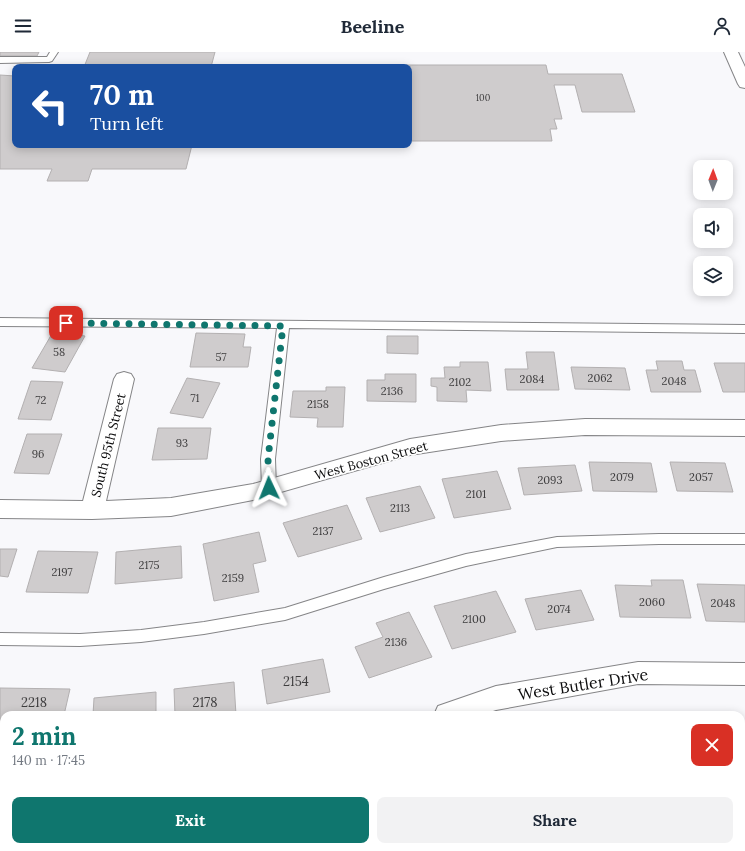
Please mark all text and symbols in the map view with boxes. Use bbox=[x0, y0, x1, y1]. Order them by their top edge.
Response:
icon: menu bbox=[12, 15, 34, 37]
text: Beeline bbox=[341, 15, 404, 38]
icon: person bbox=[711, 15, 733, 37]
text: 70 m bbox=[90, 77, 154, 113]
icon: left bbox=[24, 80, 76, 132]
house number: 100 bbox=[476, 92, 491, 103]
text: Turn left bbox=[90, 112, 163, 135]
north arrow bbox=[693, 160, 733, 200]
map controls bbox=[693, 160, 733, 296]
button: sound bbox=[693, 208, 733, 248]
button: layers bbox=[693, 256, 733, 296]
pin bbox=[49, 306, 83, 340]
icon: arrive bbox=[55, 312, 77, 334]
house number: 58 bbox=[53, 345, 65, 359]
house number: 57 bbox=[215, 350, 227, 364]
house number: 2062 bbox=[587, 371, 613, 385]
house number: 2084 bbox=[520, 372, 544, 386]
house number: 2048 bbox=[662, 374, 686, 388]
house number: 2102 bbox=[449, 375, 471, 389]
house number: 2136 bbox=[381, 384, 403, 398]
street label: South 95th Street bbox=[87, 391, 130, 499]
house number: 71 bbox=[190, 391, 200, 405]
house number: 72 bbox=[36, 393, 47, 407]
house number: 2158 bbox=[307, 397, 329, 411]
house number: 93 bbox=[176, 436, 188, 450]
street label: West Boston Street bbox=[313, 437, 430, 484]
house number: 96 bbox=[32, 447, 44, 461]
position arrow bbox=[248, 467, 290, 509]
house number: 2079 bbox=[610, 470, 634, 484]
house number: 2057 bbox=[689, 470, 713, 484]
house number: 2093 bbox=[537, 473, 563, 487]
house number: 2101 bbox=[466, 487, 486, 501]
house number: 2113 bbox=[390, 501, 410, 515]
house number: 2137 bbox=[313, 524, 333, 538]
house number: 2175 bbox=[139, 558, 159, 572]
house number: 2197 bbox=[51, 565, 73, 579]
house number: 2159 bbox=[222, 571, 244, 585]
house number: 2060 bbox=[639, 595, 665, 609]
house number: 2048 bbox=[711, 596, 735, 610]
house number: 2074 bbox=[547, 602, 571, 616]
house number: 2100 bbox=[462, 612, 486, 626]
house number: 2136 bbox=[385, 635, 407, 649]
street label: West Butler Drive bbox=[516, 664, 650, 704]
house number: 2154 bbox=[283, 673, 309, 690]
house number: 2218 bbox=[21, 694, 47, 711]
house number: 2178 bbox=[192, 694, 218, 711]
text: 2 min bbox=[12, 721, 76, 752]
button: close bbox=[691, 724, 733, 766]
text: 140 m · 17:45 bbox=[12, 752, 85, 769]
button: Exit bbox=[12, 797, 369, 843]
button: Share bbox=[377, 797, 733, 843]

